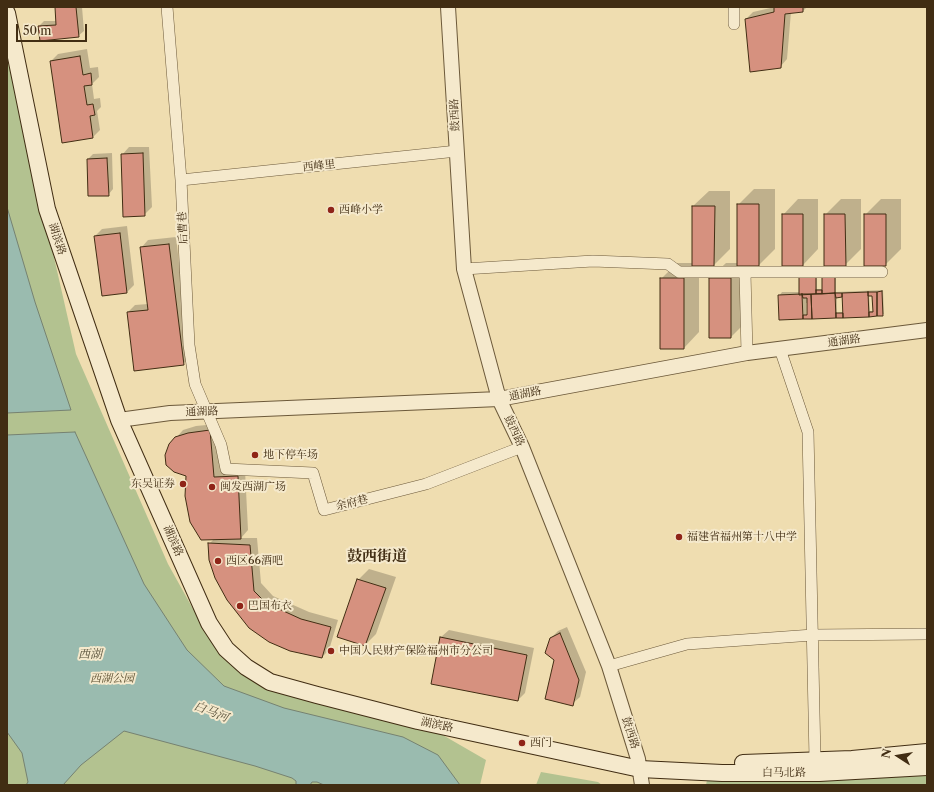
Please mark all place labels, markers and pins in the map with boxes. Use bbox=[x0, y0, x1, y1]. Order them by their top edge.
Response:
place label: 西峰小学 bbox=[339, 203, 383, 217]
marker: 西峰小学 bbox=[326, 205, 336, 215]
place label: 地下停车场 bbox=[263, 448, 318, 462]
marker: 地下停车场 bbox=[250, 450, 260, 460]
place label: 东吴证券 bbox=[131, 477, 175, 491]
marker: 东吴证券 bbox=[178, 479, 188, 489]
place label: 闽发西湖广场 bbox=[220, 480, 286, 494]
marker: 闽发西湖广场 bbox=[207, 482, 217, 492]
place label: 福建省福州第十八中学 bbox=[687, 530, 797, 544]
marker: 福建省福州第十八中学 bbox=[674, 532, 684, 542]
place label: 西区66酒吧 bbox=[226, 554, 283, 568]
marker: 西区66酒吧 bbox=[213, 556, 223, 566]
place label: 巴国布衣 bbox=[248, 599, 292, 613]
marker: 巴国布衣 bbox=[235, 601, 245, 611]
place label: 中国人民财产保险福州市分公司 bbox=[339, 644, 493, 658]
marker: 中国人民财产保险福州市分公司 bbox=[326, 646, 336, 656]
place label: 西门 bbox=[530, 736, 552, 750]
marker: 西门 bbox=[517, 738, 527, 748]

